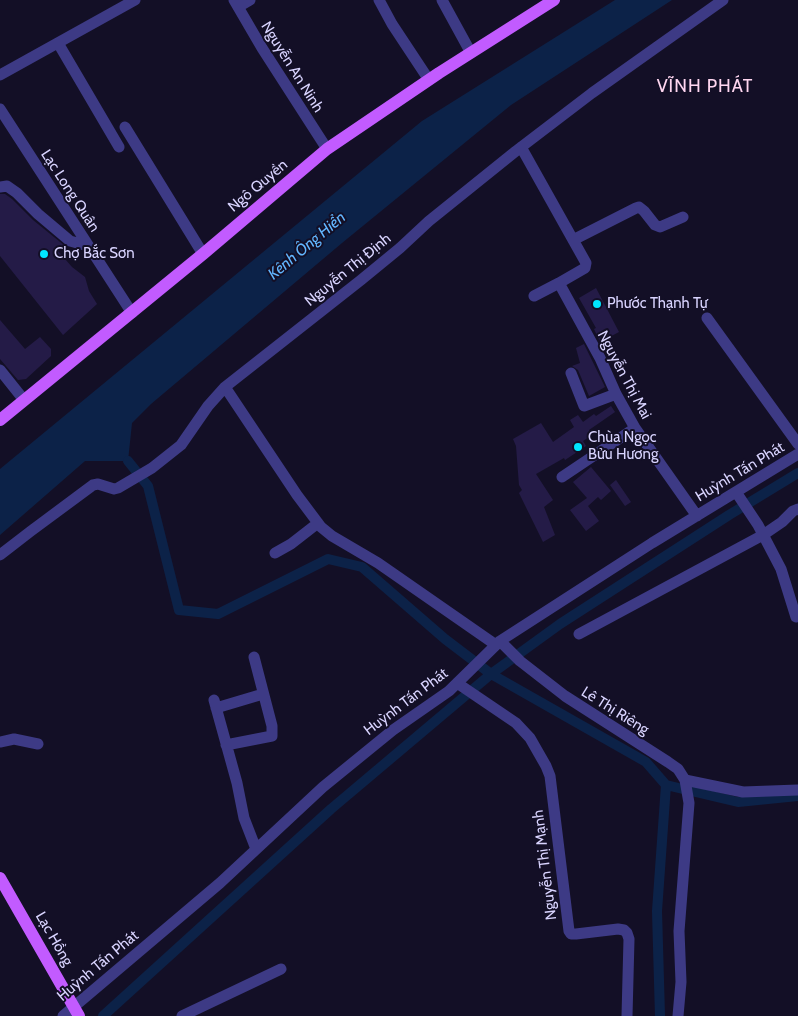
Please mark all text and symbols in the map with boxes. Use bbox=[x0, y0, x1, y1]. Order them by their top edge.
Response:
street label: Nguyễn An Ninh bbox=[257, 18, 327, 116]
district label: VĨNH PHÁT bbox=[656, 76, 754, 98]
street label: Lạc Long Quân bbox=[37, 146, 103, 236]
street label: Ngô Quyền bbox=[225, 156, 291, 216]
water label: Kênh Ông Hiển bbox=[264, 208, 350, 284]
street label: Nguyễn Thị Định bbox=[301, 230, 395, 310]
place label: Chợ Bắc Sơn bbox=[54, 245, 135, 263]
marker: Chợ Bắc Sơn bbox=[38, 248, 50, 260]
place label: Phước Thạnh Tự bbox=[607, 295, 708, 313]
marker: Phước Thạnh Tự bbox=[591, 298, 603, 310]
street label: Nguyễn Thị Mai bbox=[593, 328, 655, 422]
place label: Chùa Ngọc Bửu Hương bbox=[588, 429, 658, 464]
street label: Huỳnh Tấn Phát bbox=[692, 438, 788, 506]
marker: Chùa Ngọc Bửu Hương bbox=[572, 441, 584, 453]
street label: Huỳnh Tấn Phát bbox=[360, 665, 452, 739]
street label: Lê Thị Riêng bbox=[578, 683, 652, 739]
street label: Nguyễn Thị Mạnh bbox=[529, 809, 561, 921]
street label: Lạc Hồng bbox=[31, 909, 77, 969]
street label: Huỳnh Tấn Phát bbox=[54, 927, 142, 1005]

